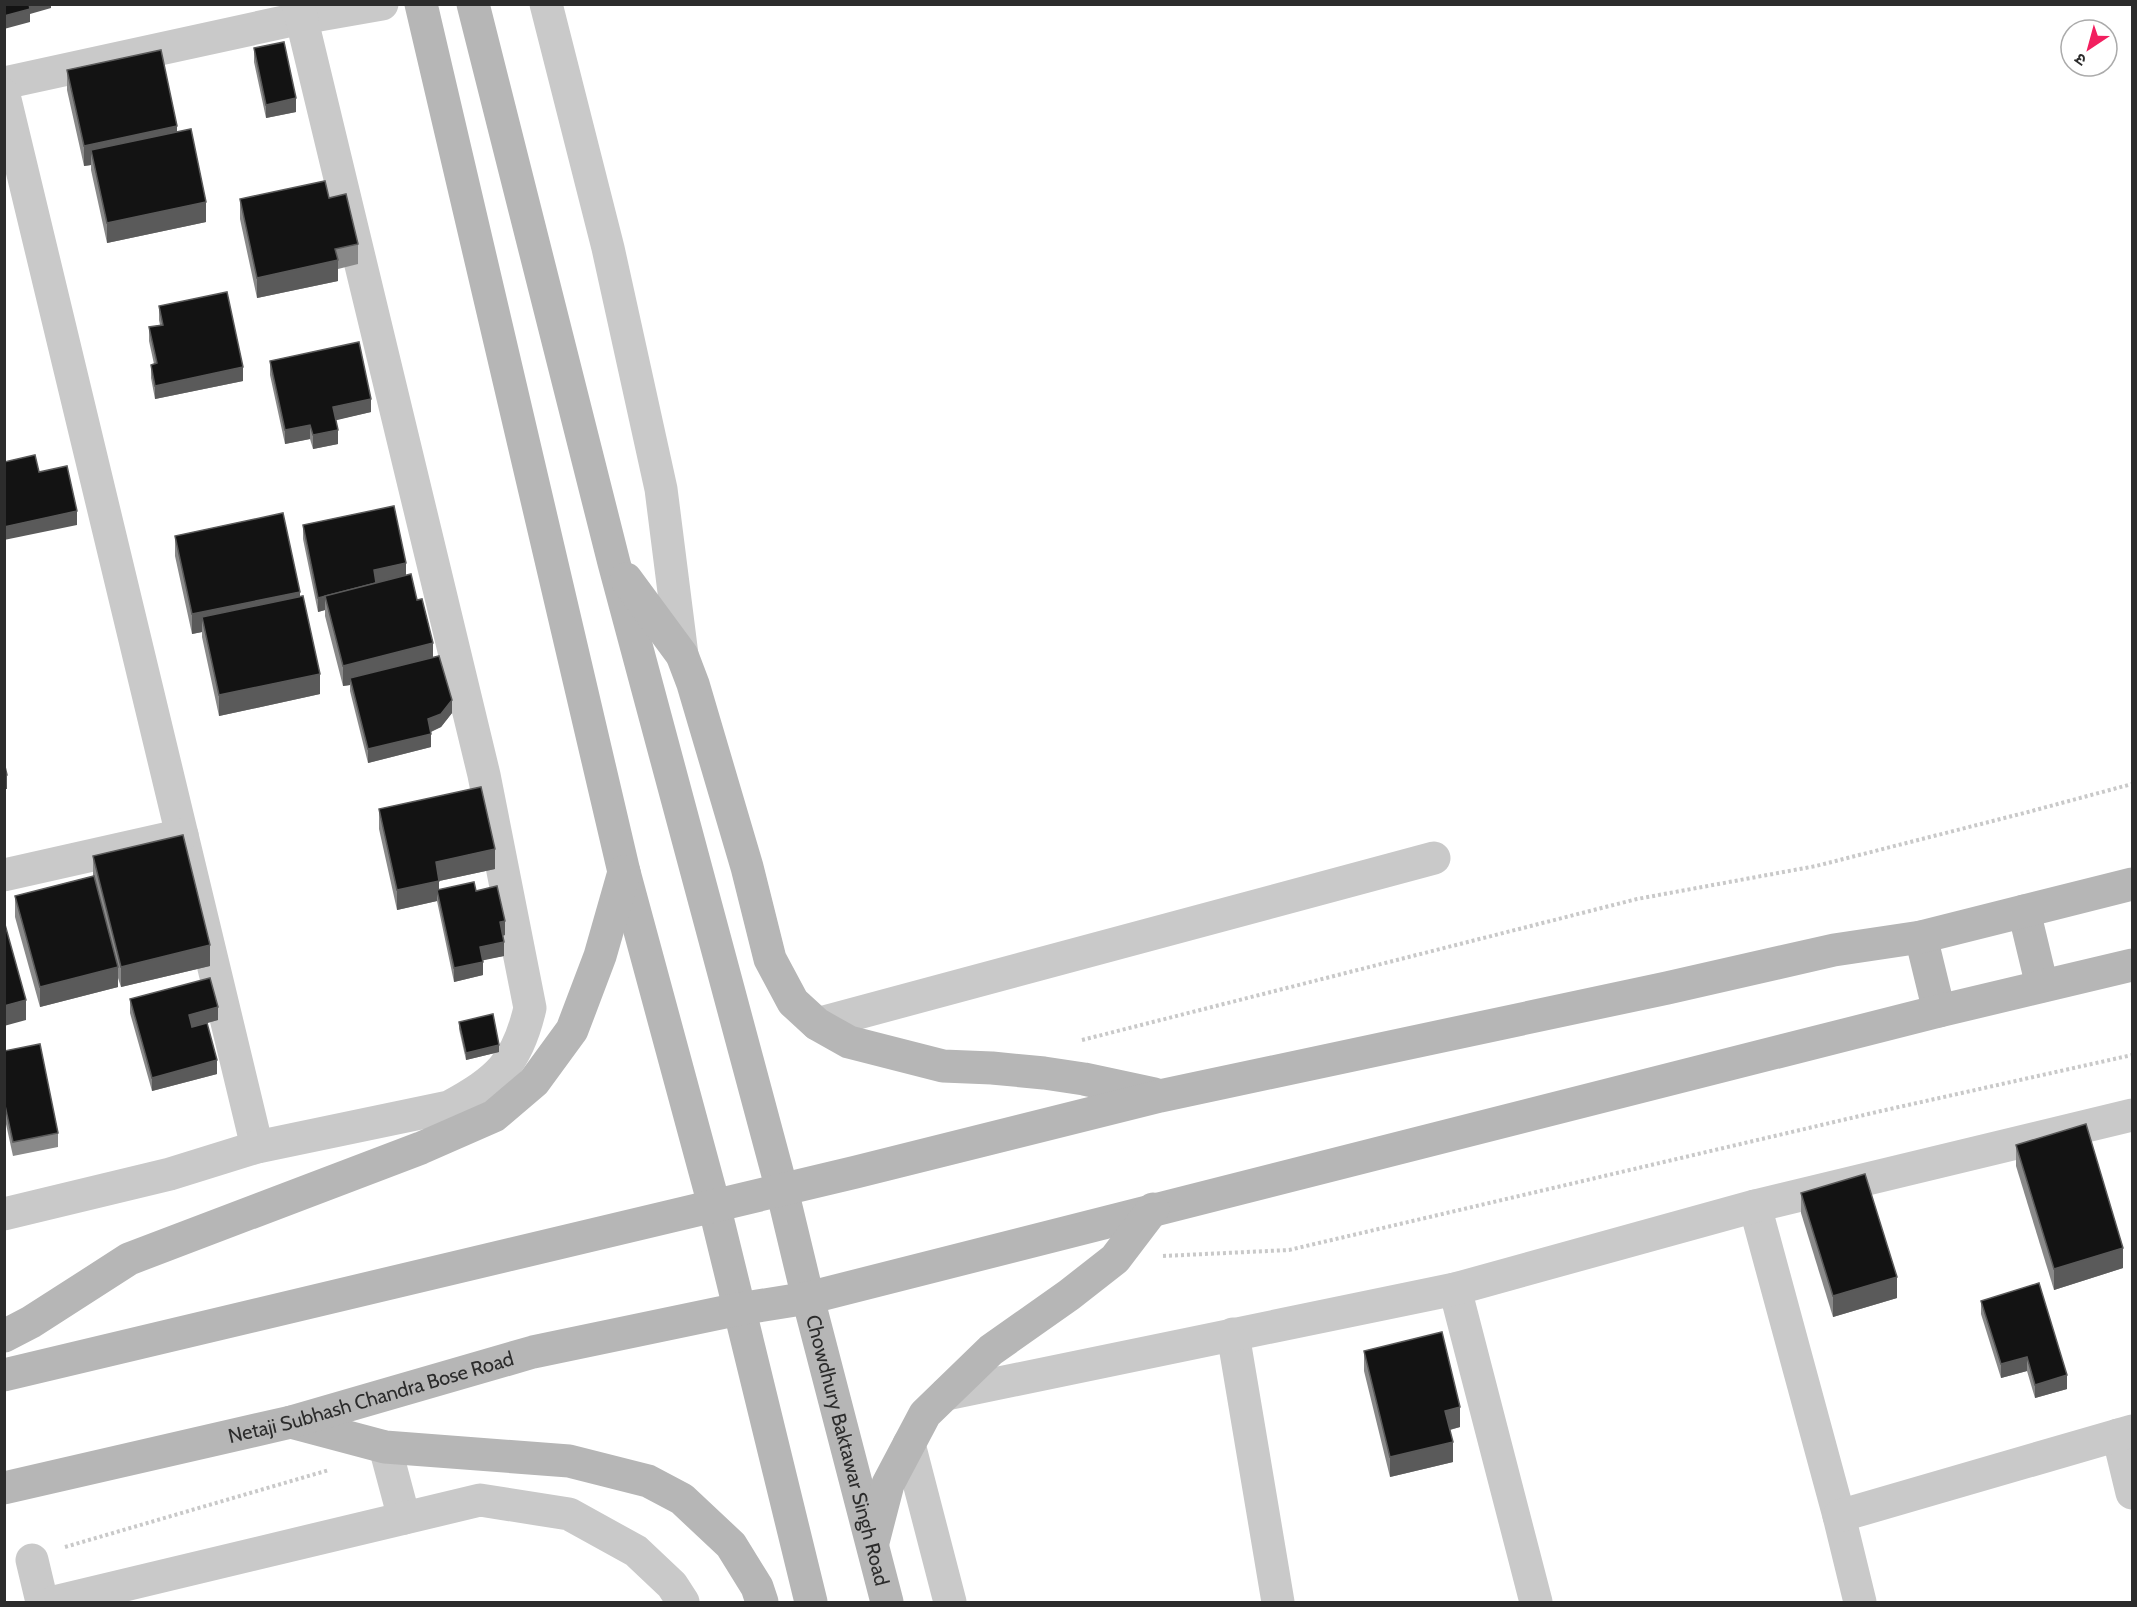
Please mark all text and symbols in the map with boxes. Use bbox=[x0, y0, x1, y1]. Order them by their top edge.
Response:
north arrow bbox=[2059, 18, 2119, 78]
text: उ bbox=[2071, 49, 2090, 70]
street label: Chowdhury Baktawar Singh Road bbox=[801, 1312, 894, 1588]
street label: Netaji Subhash Chandra Bose Road bbox=[226, 1346, 516, 1448]

